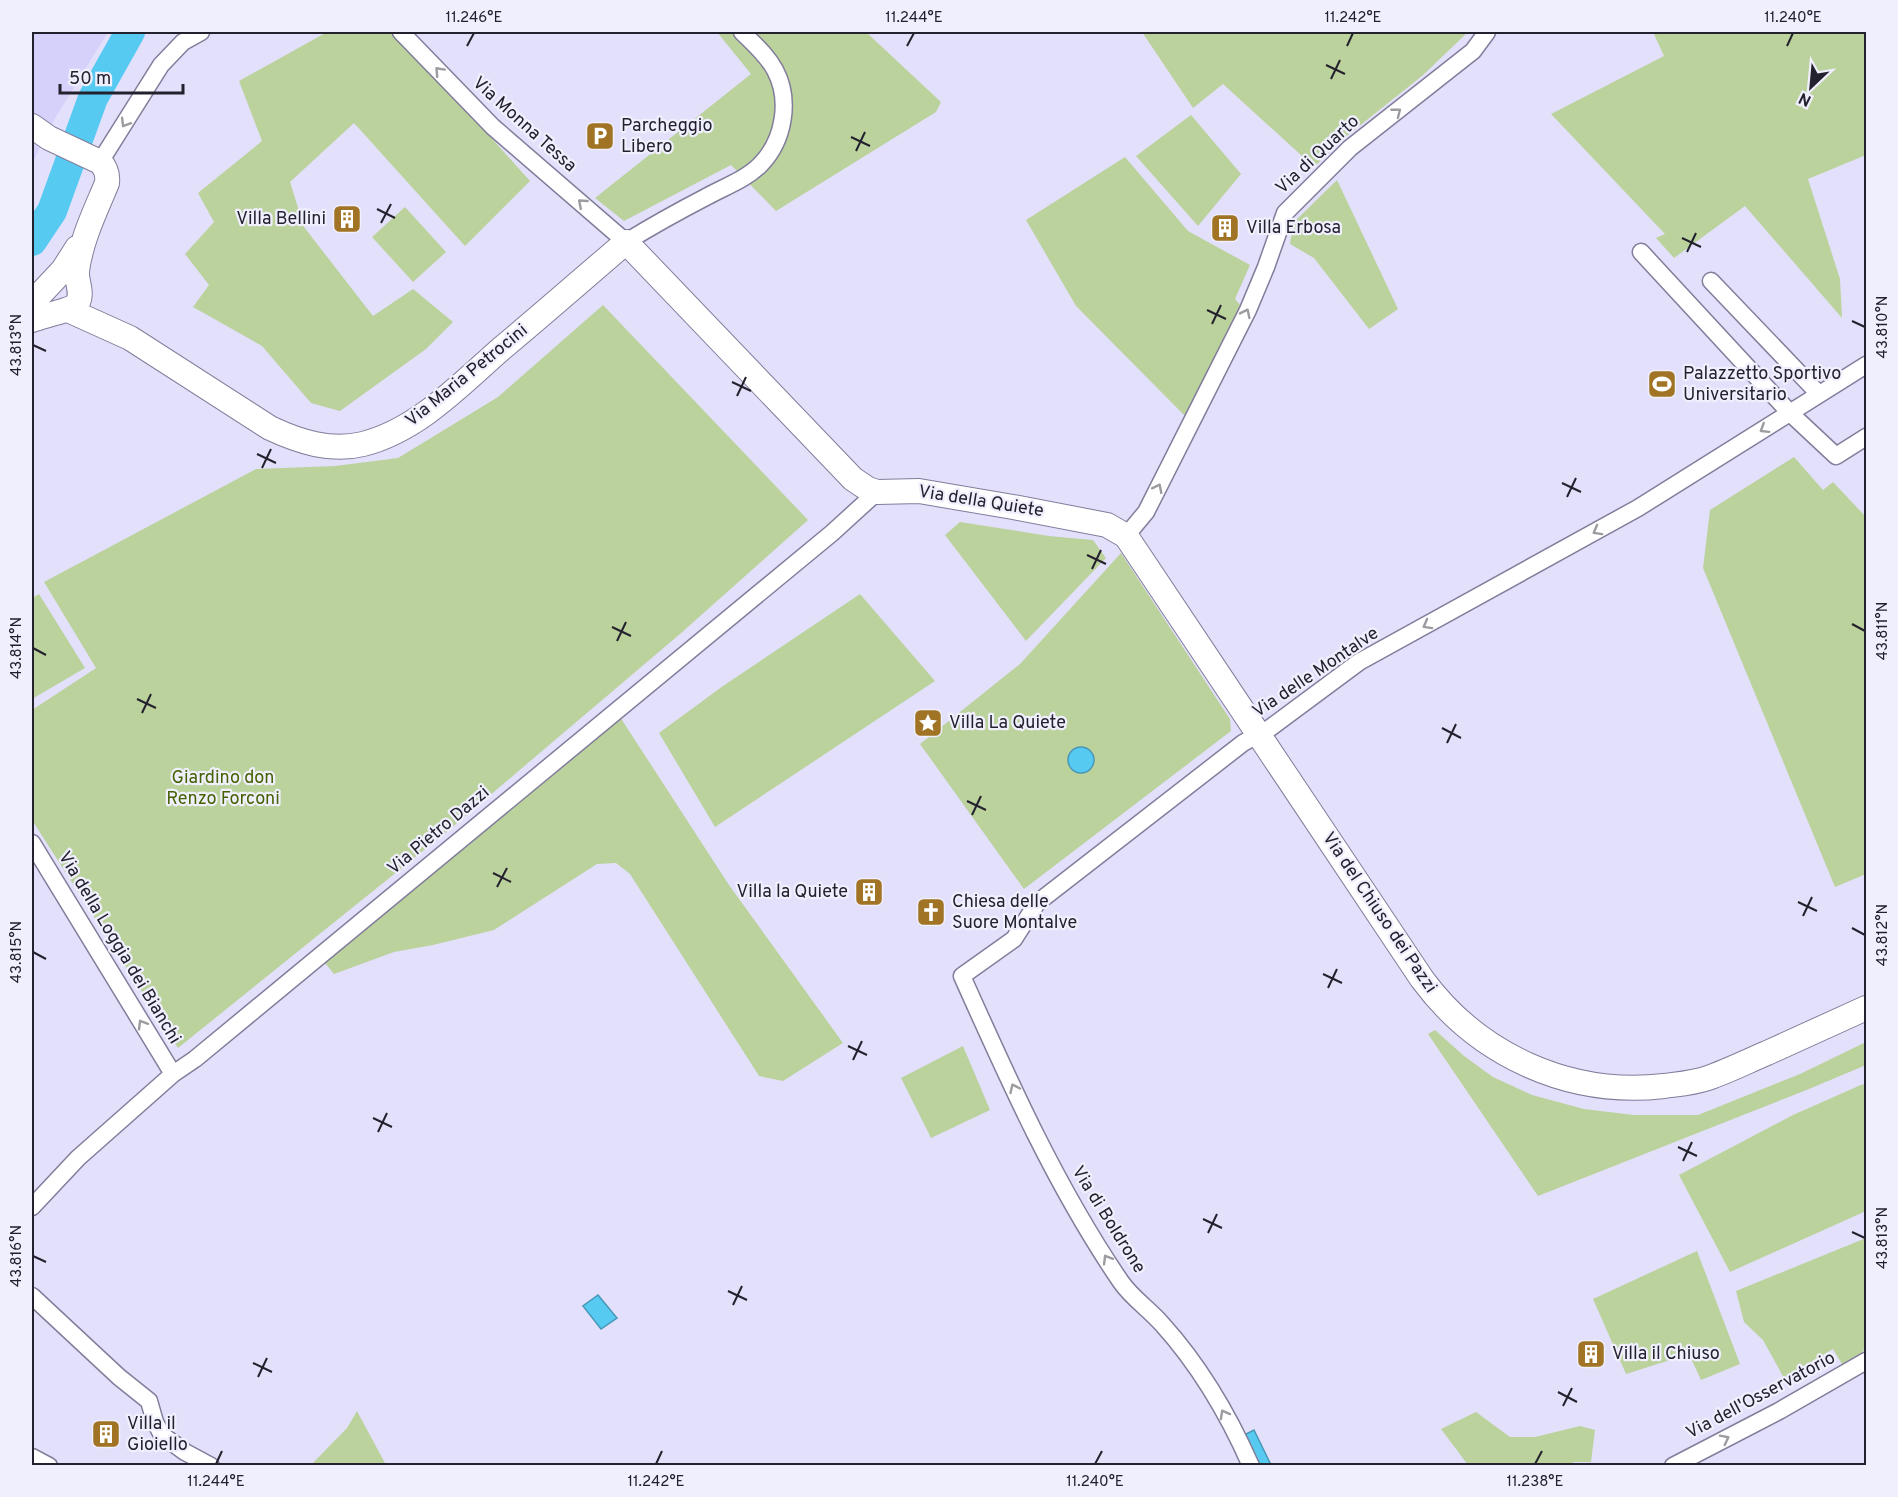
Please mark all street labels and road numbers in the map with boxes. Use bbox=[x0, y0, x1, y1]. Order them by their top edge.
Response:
street label: Via Monna Tessa bbox=[467, 72, 581, 178]
street label: Via di Quarto bbox=[1271, 110, 1365, 200]
street label: Via Maria Petrocini bbox=[401, 320, 533, 432]
street label: Via della Quiete bbox=[917, 481, 1045, 523]
street label: Via delle Montalve bbox=[1249, 622, 1383, 724]
street label: Via Pietro Dazzi bbox=[383, 782, 495, 880]
street label: Via del Chiuso dei Pazzi bbox=[1316, 828, 1442, 998]
street label: Via della Loggia dei Bianchi bbox=[52, 848, 186, 1048]
street label: Via di Boldrone bbox=[1066, 1162, 1150, 1278]
street label: Via dell'Osservatorio bbox=[1682, 1347, 1840, 1445]

